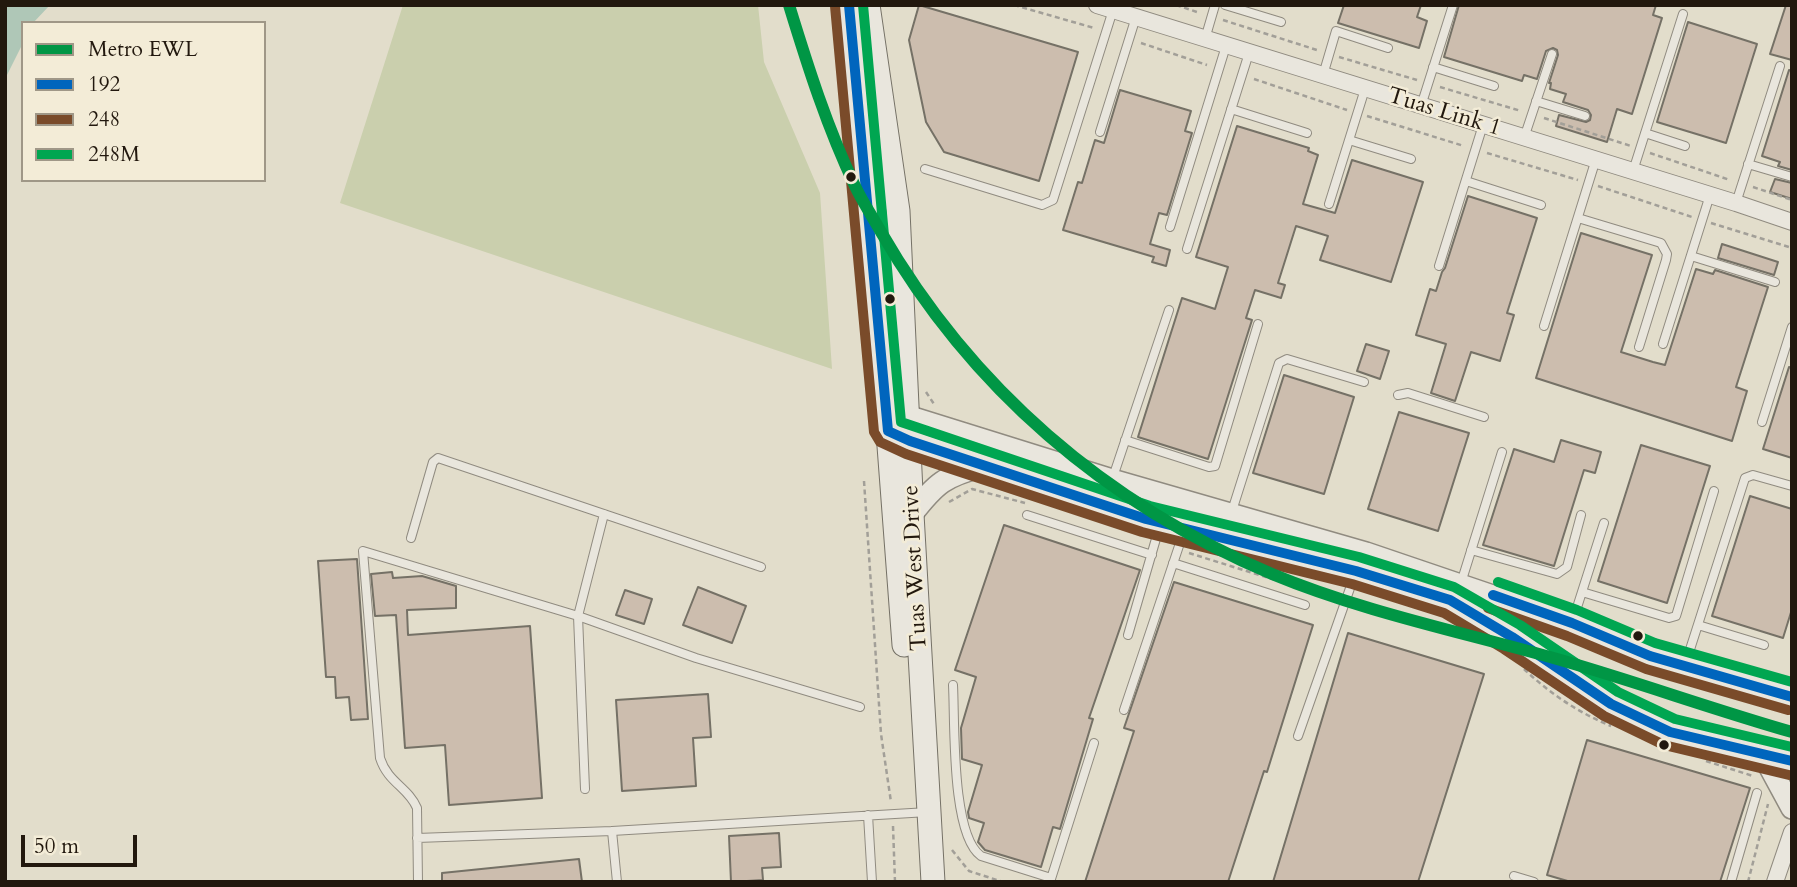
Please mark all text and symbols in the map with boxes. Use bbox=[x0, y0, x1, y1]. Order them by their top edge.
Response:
legend bbox=[21, 21, 266, 182]
text: Metro EWL bbox=[88, 35, 197, 64]
text: 192 bbox=[88, 70, 120, 99]
street label: Tuas Link 1 bbox=[1384, 83, 1504, 143]
text: 248 bbox=[88, 105, 120, 134]
text: 248M bbox=[88, 140, 140, 169]
unlabelled marker bbox=[844, 170, 858, 184]
unlabelled marker bbox=[883, 292, 897, 306]
street label: Tuas West Drive bbox=[898, 484, 934, 652]
unlabelled marker bbox=[1631, 629, 1645, 643]
unlabelled marker bbox=[1657, 738, 1671, 752]
scale bar bbox=[24, 820, 140, 864]
text: 50 m bbox=[34, 832, 79, 861]

